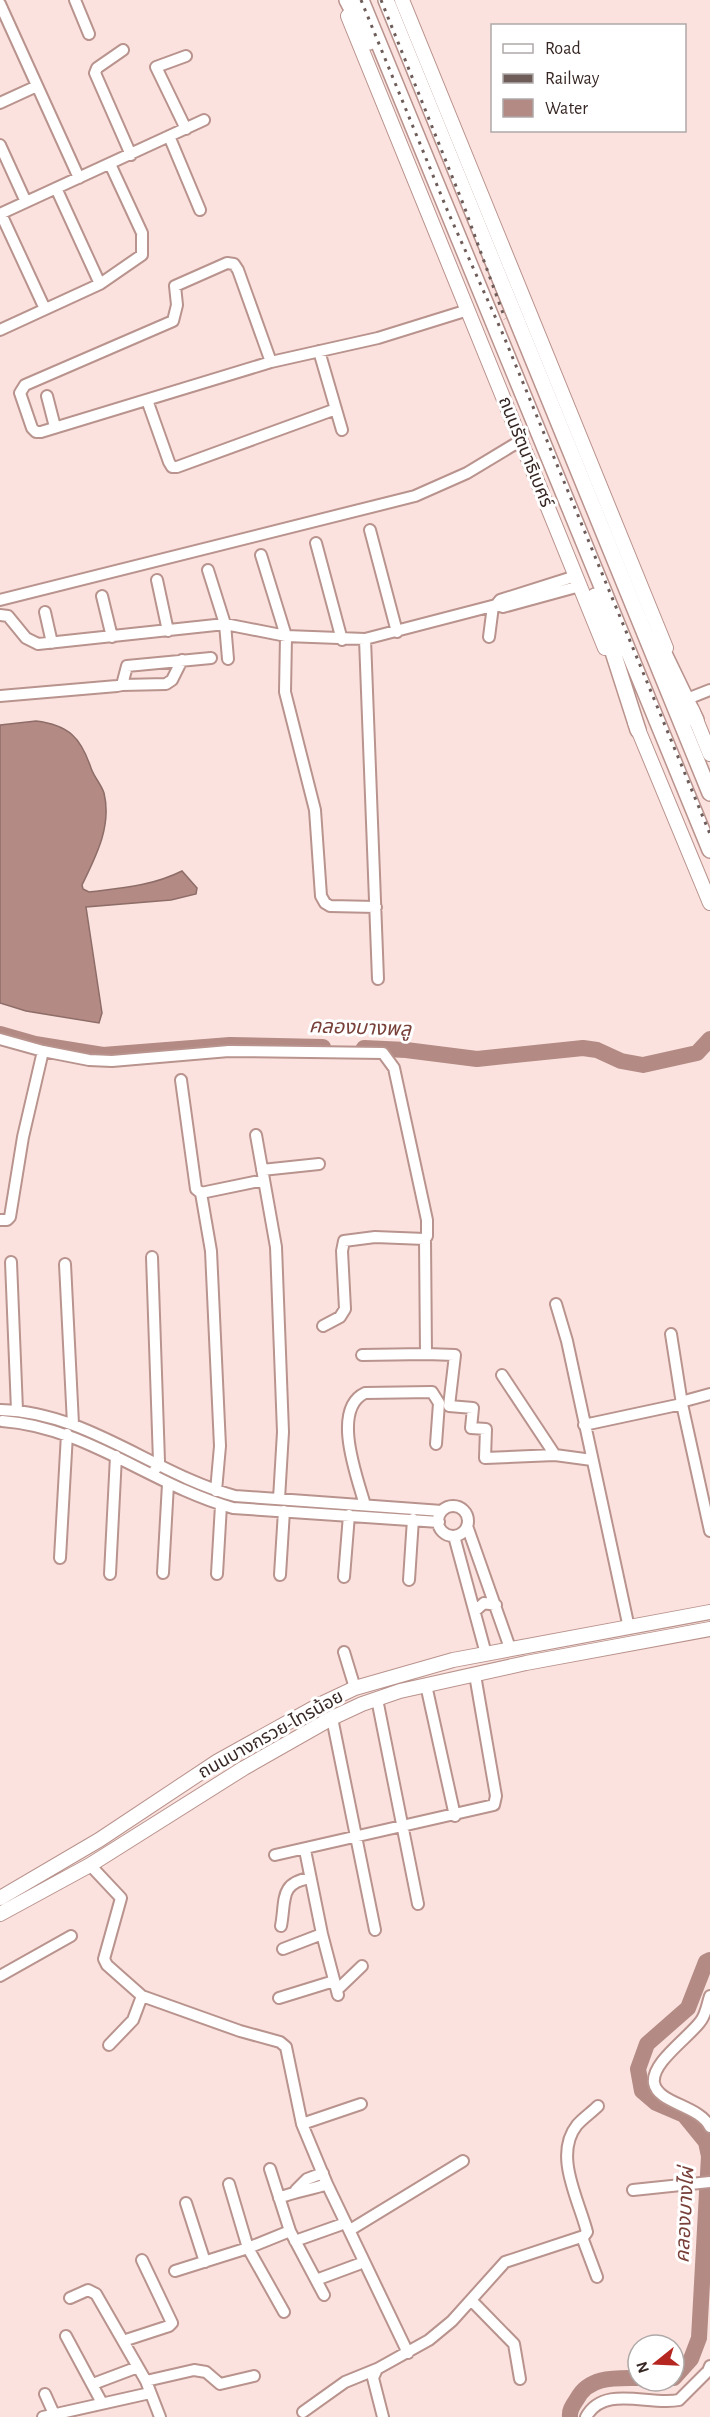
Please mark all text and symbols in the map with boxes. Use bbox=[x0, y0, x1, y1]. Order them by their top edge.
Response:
legend bbox=[491, 24, 686, 132]
text: Road bbox=[545, 40, 581, 58]
text: Railway bbox=[545, 70, 600, 88]
text: Water bbox=[545, 100, 588, 118]
street label: ถนนรัตนาธิเบศร์ bbox=[495, 394, 557, 511]
water label: คลองบางพลู bbox=[309, 1016, 412, 1042]
street label: ถนนบางกรวย-ไทรน้อย bbox=[195, 1686, 347, 1782]
water label: คลองบางไผ่ bbox=[672, 2164, 698, 2263]
north arrow bbox=[626, 2333, 686, 2393]
text: N bbox=[633, 2360, 652, 2375]

